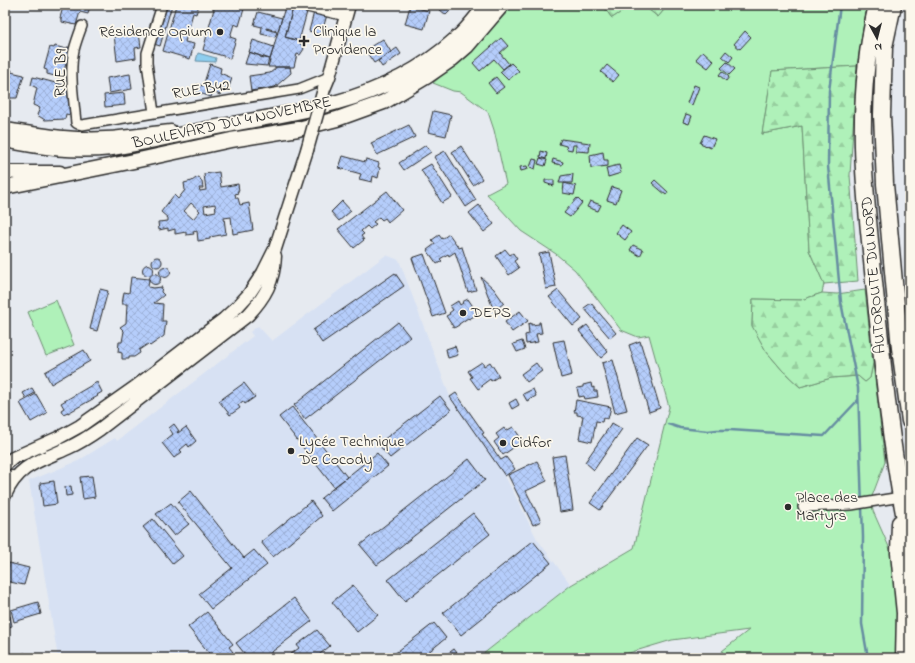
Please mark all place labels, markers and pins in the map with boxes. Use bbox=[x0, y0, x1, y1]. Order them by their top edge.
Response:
place label: Résidence Opium bbox=[99, 20, 212, 44]
place label: Clinique la Providence bbox=[313, 20, 383, 62]
marker: Résidence Opium bbox=[215, 27, 225, 37]
marker: Clinique la Providence bbox=[298, 35, 310, 47]
place label: DEPS bbox=[470, 301, 511, 325]
marker: DEPS bbox=[458, 308, 468, 318]
place label: Lycée Technique De Cocody bbox=[298, 430, 405, 472]
place label: Cidfor bbox=[511, 431, 551, 455]
marker: Cidfor bbox=[498, 438, 508, 448]
marker: Lycée Technique De Cocody bbox=[286, 446, 296, 456]
place label: Place des Martyrs bbox=[796, 486, 858, 528]
marker: Place des Martyrs bbox=[783, 502, 793, 512]

